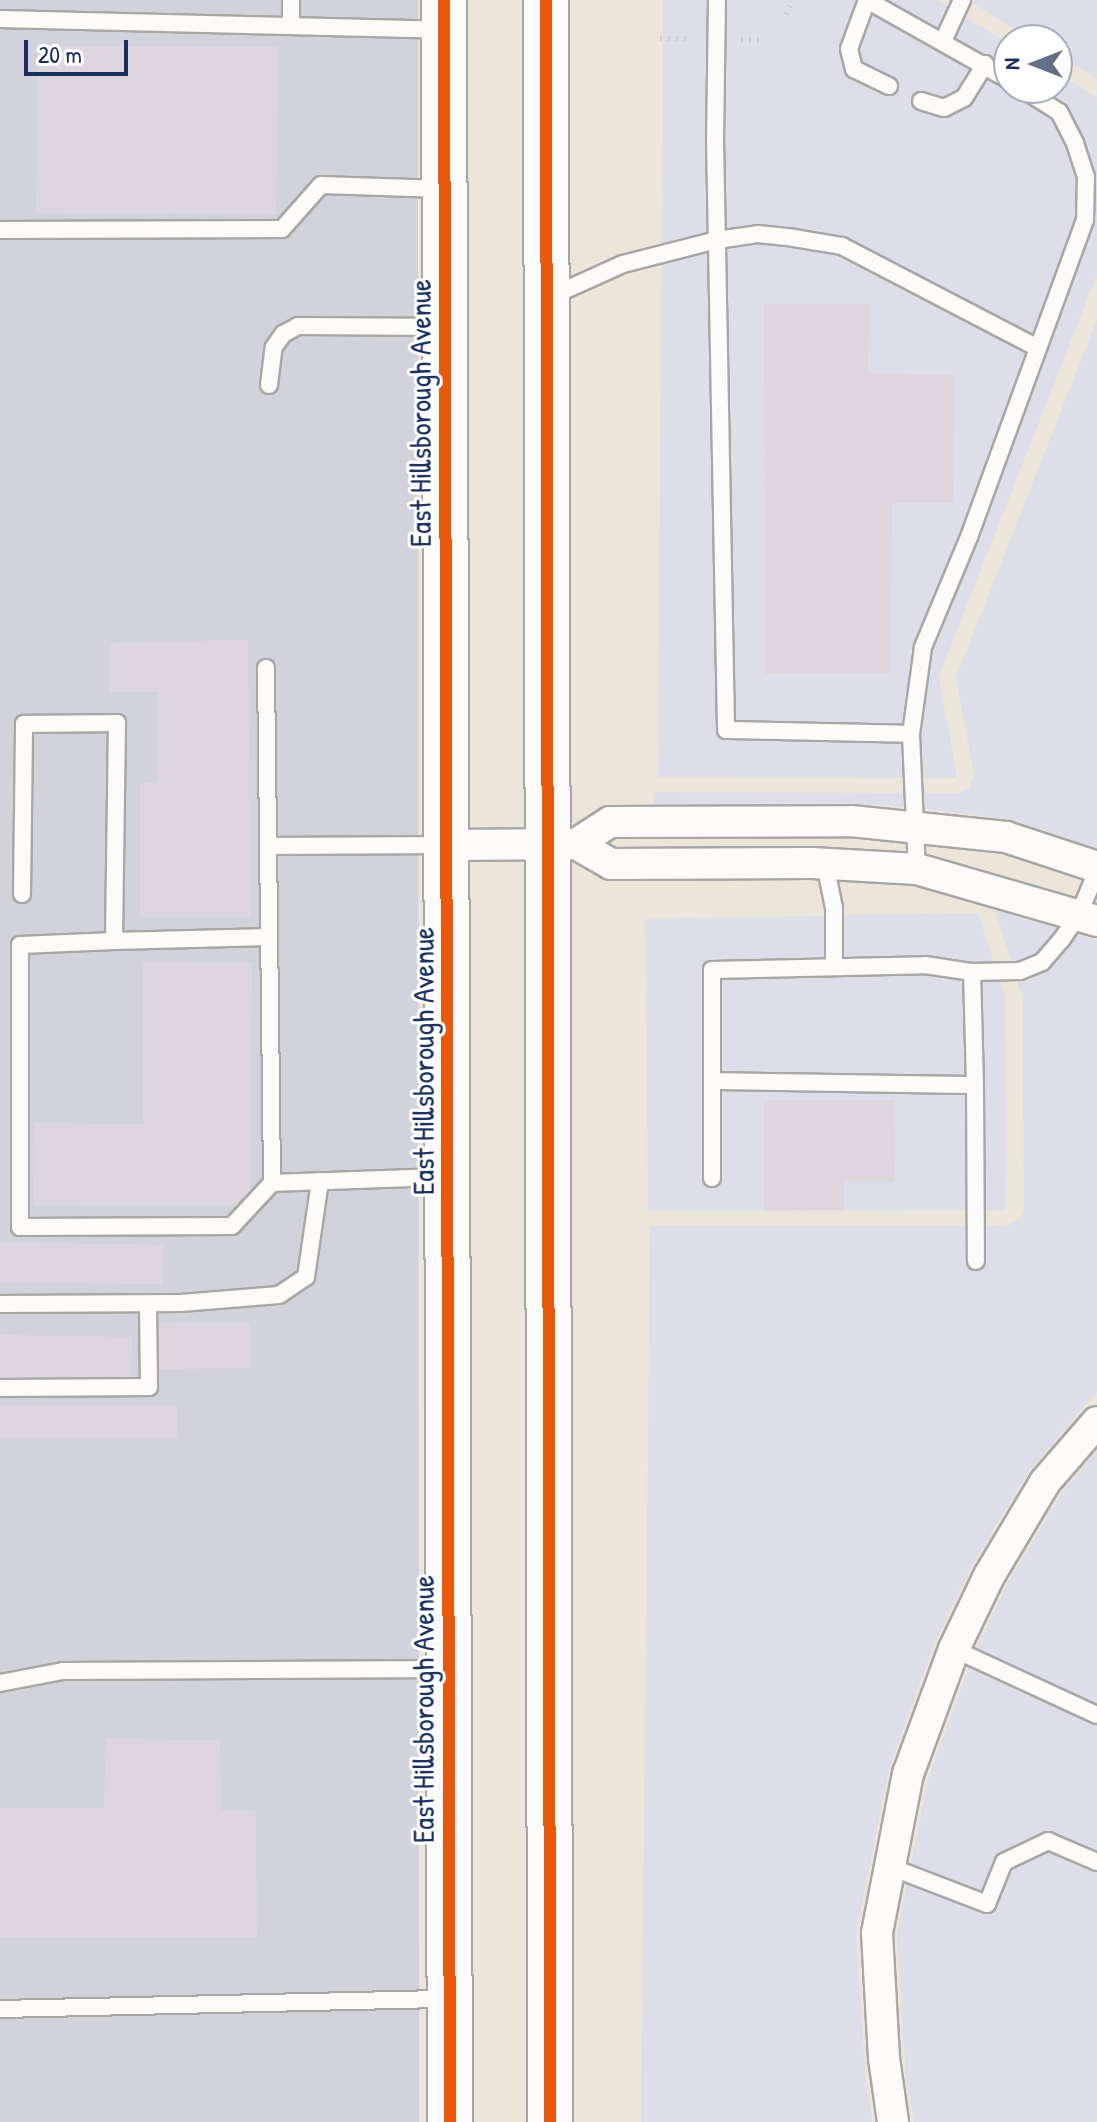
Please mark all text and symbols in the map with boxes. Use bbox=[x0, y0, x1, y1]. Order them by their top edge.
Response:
scale bar bbox=[28, 24, 132, 74]
north arrow bbox=[993, 24, 1073, 104]
text: 20 m bbox=[38, 38, 82, 70]
text: N bbox=[996, 58, 1026, 70]
street label: East Hillsborough Avenue bbox=[402, 279, 438, 547]
street label: East Hillsborough Avenue bbox=[405, 927, 441, 1195]
street label: East Hillsborough Avenue bbox=[405, 1575, 441, 1843]

